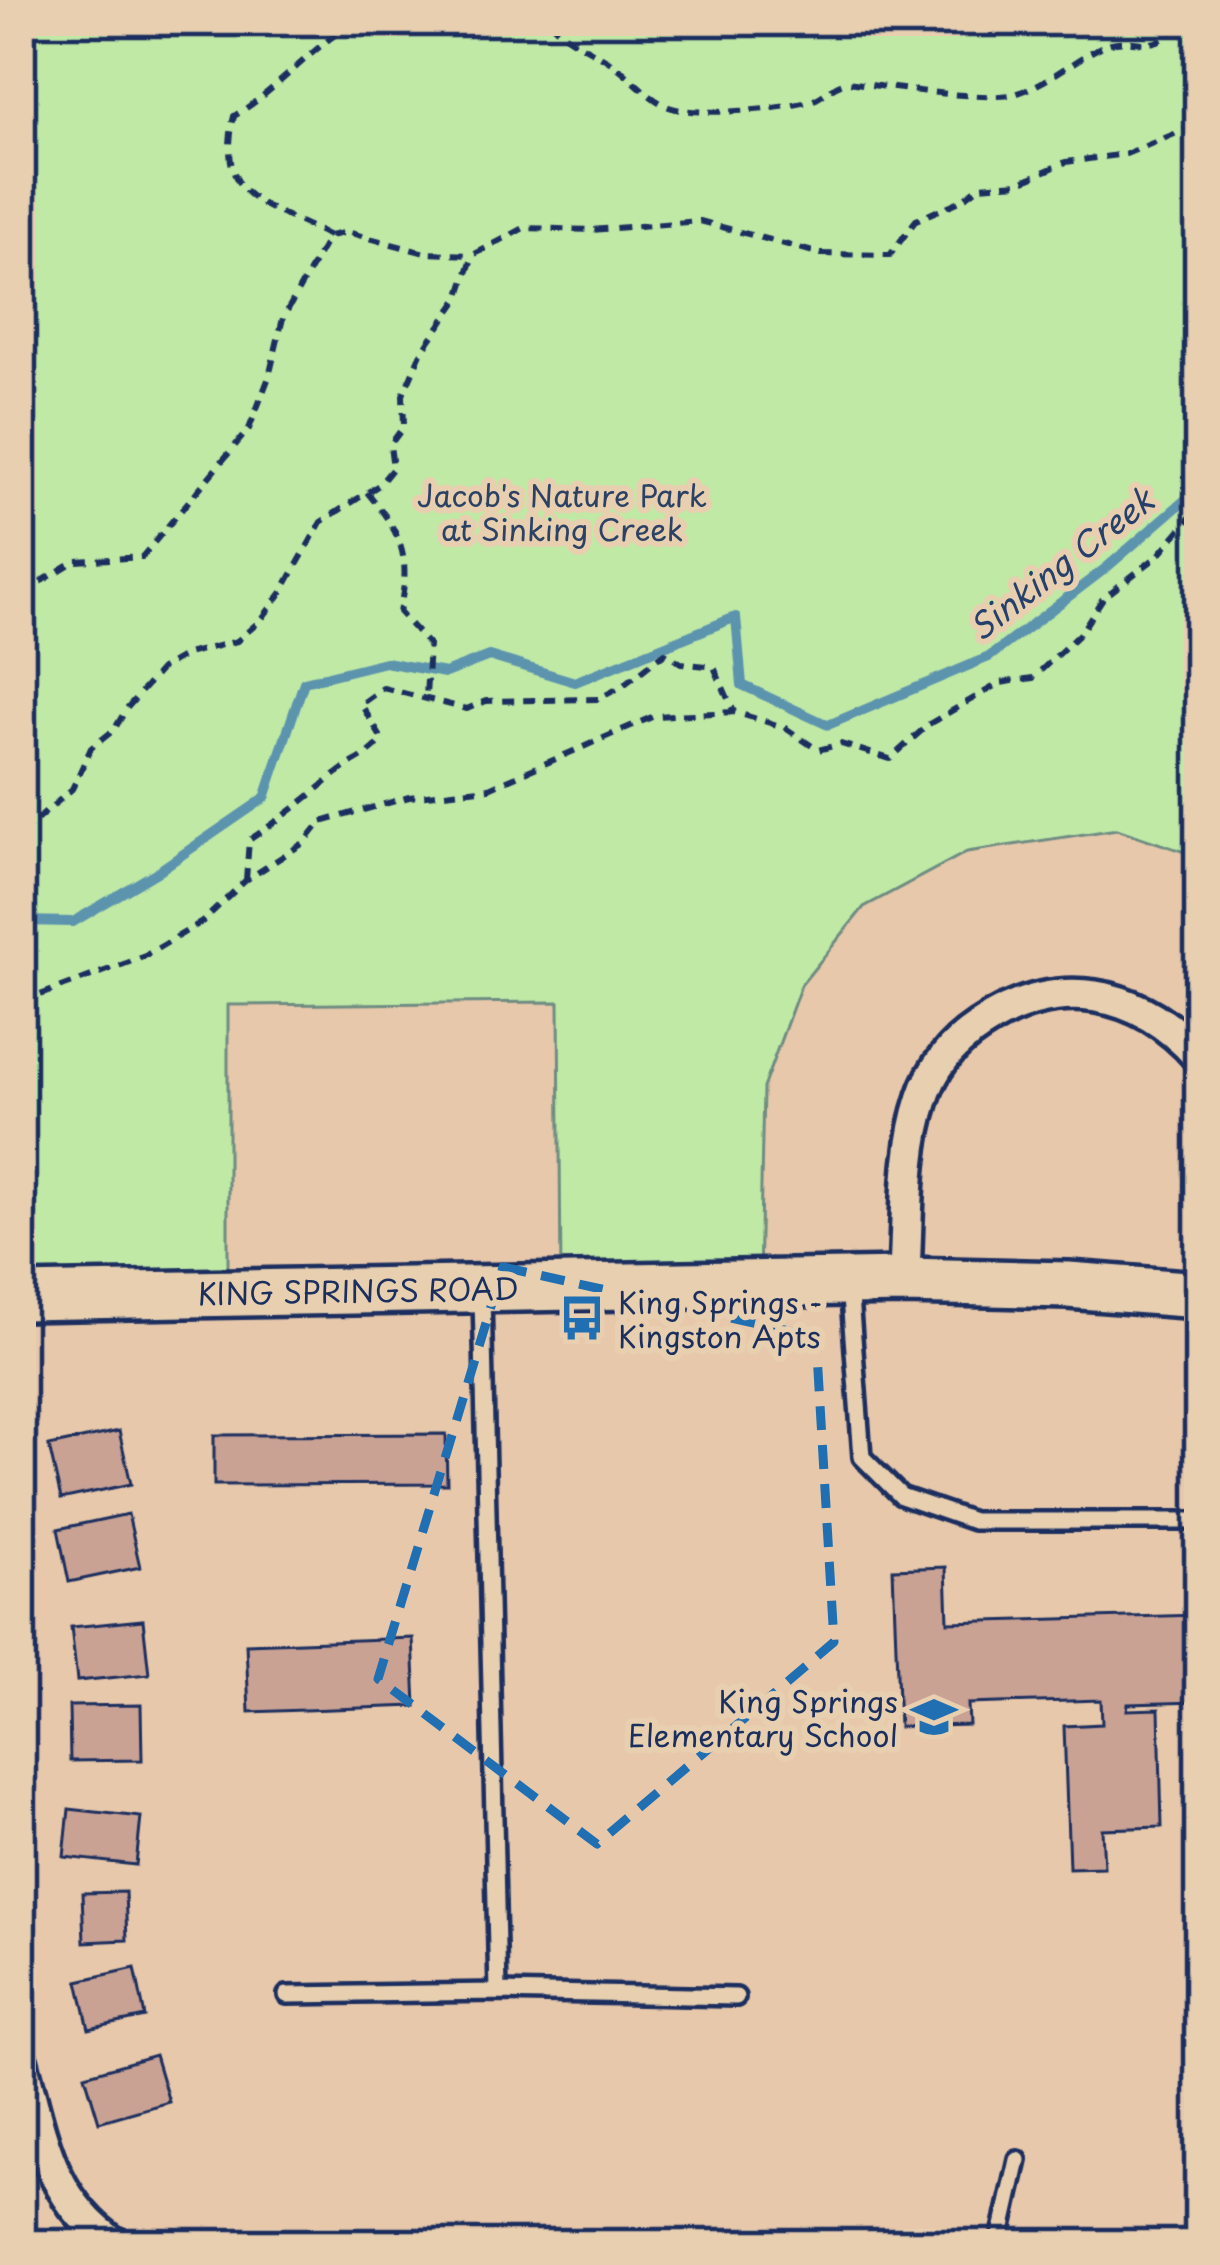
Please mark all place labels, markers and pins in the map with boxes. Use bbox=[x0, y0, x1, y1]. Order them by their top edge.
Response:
place label: King Springs - Kingston Apts bbox=[618, 1279, 823, 1358]
bus stop icon: King Springs - Kingston Apts bbox=[557, 1293, 607, 1343]
place label: King Springs Elementary School bbox=[628, 1678, 898, 1757]
school or university icon: King Springs Elementary School bbox=[909, 1692, 959, 1742]

